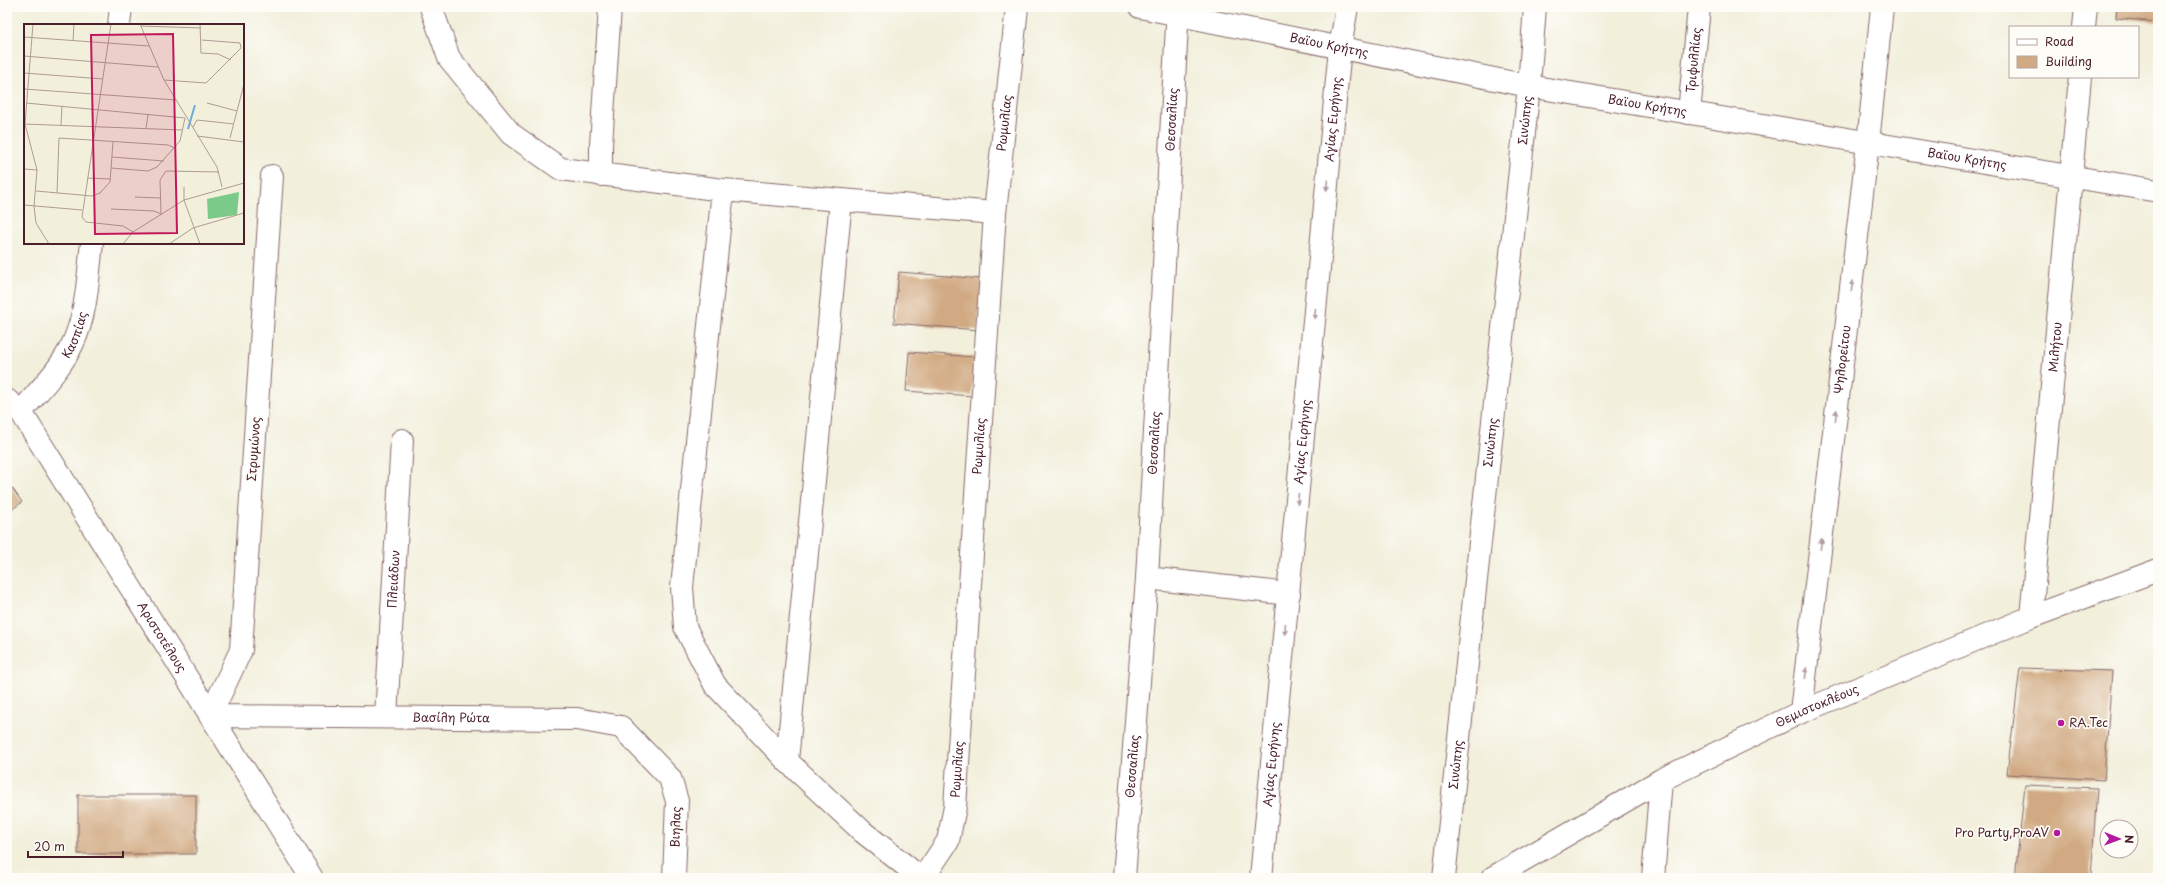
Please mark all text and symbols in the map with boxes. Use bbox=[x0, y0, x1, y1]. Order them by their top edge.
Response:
inset map bbox=[24, 24, 244, 244]
legend bbox=[2009, 26, 2139, 78]
street label: Τριφυλλίας bbox=[1681, 27, 1705, 94]
street label: Βαϊου Κρήτης bbox=[1288, 28, 1370, 61]
text: Road bbox=[2045, 32, 2074, 50]
text: Building bbox=[2045, 52, 2092, 70]
street label: Αγίας Ειρήνης bbox=[1319, 76, 1345, 163]
street label: Θεσσαλίας bbox=[1160, 87, 1182, 152]
street label: Βαϊου Κρήτης bbox=[1607, 89, 1689, 120]
street label: Ρωμυλίας bbox=[992, 94, 1016, 152]
street label: Σινώπης bbox=[1513, 95, 1536, 146]
street label: Βαϊου Κρήτης bbox=[1926, 143, 2008, 174]
one-way arrow bbox=[1324, 179, 1330, 191]
one-way arrow bbox=[1848, 280, 1855, 292]
one-way arrow bbox=[1312, 308, 1318, 320]
street label: Κασπίας bbox=[57, 310, 91, 361]
street label: Μιλήτου bbox=[2043, 321, 2066, 373]
street label: Ψηλορείτου bbox=[1829, 324, 1855, 395]
street label: Αγίας Ειρήνης bbox=[1289, 399, 1315, 485]
one-way arrow bbox=[1833, 409, 1840, 421]
street label: Θεσσαλίας bbox=[1143, 411, 1164, 475]
street label: Στρυμώνος bbox=[242, 416, 264, 482]
street label: Ρωμυλίας bbox=[967, 417, 989, 475]
street label: Σινώπης bbox=[1478, 417, 1501, 468]
one-way arrow bbox=[1294, 493, 1301, 506]
one-way arrow bbox=[1818, 538, 1824, 550]
street label: Πλειάδων bbox=[382, 549, 404, 609]
street label: Αριστοτέλους bbox=[134, 598, 191, 676]
one-way arrow bbox=[1282, 623, 1289, 635]
one-way arrow bbox=[1803, 667, 1809, 679]
street label: Θεμιστοκλέους bbox=[1772, 679, 1861, 731]
street label: Βασίλη Ρώτα bbox=[412, 708, 490, 726]
place label: RA.Tec bbox=[2069, 713, 2108, 731]
marker: RA.Tec bbox=[2056, 718, 2066, 728]
street label: Αγίας Ειρήνης bbox=[1258, 721, 1284, 808]
street label: Θεσσαλίας bbox=[1120, 734, 1143, 799]
street label: Σινώπης bbox=[1444, 739, 1467, 790]
street label: Ρωμυλίας bbox=[946, 740, 967, 799]
street label: Βιηλας bbox=[665, 806, 685, 848]
north arrow bbox=[2099, 819, 2139, 859]
place label: Pro Party,ProAV bbox=[1955, 823, 2050, 841]
marker: Pro Party,ProAV bbox=[2052, 828, 2062, 838]
scale bar bbox=[28, 833, 123, 859]
text: N bbox=[2121, 835, 2138, 844]
text: 20 m bbox=[34, 837, 65, 855]

